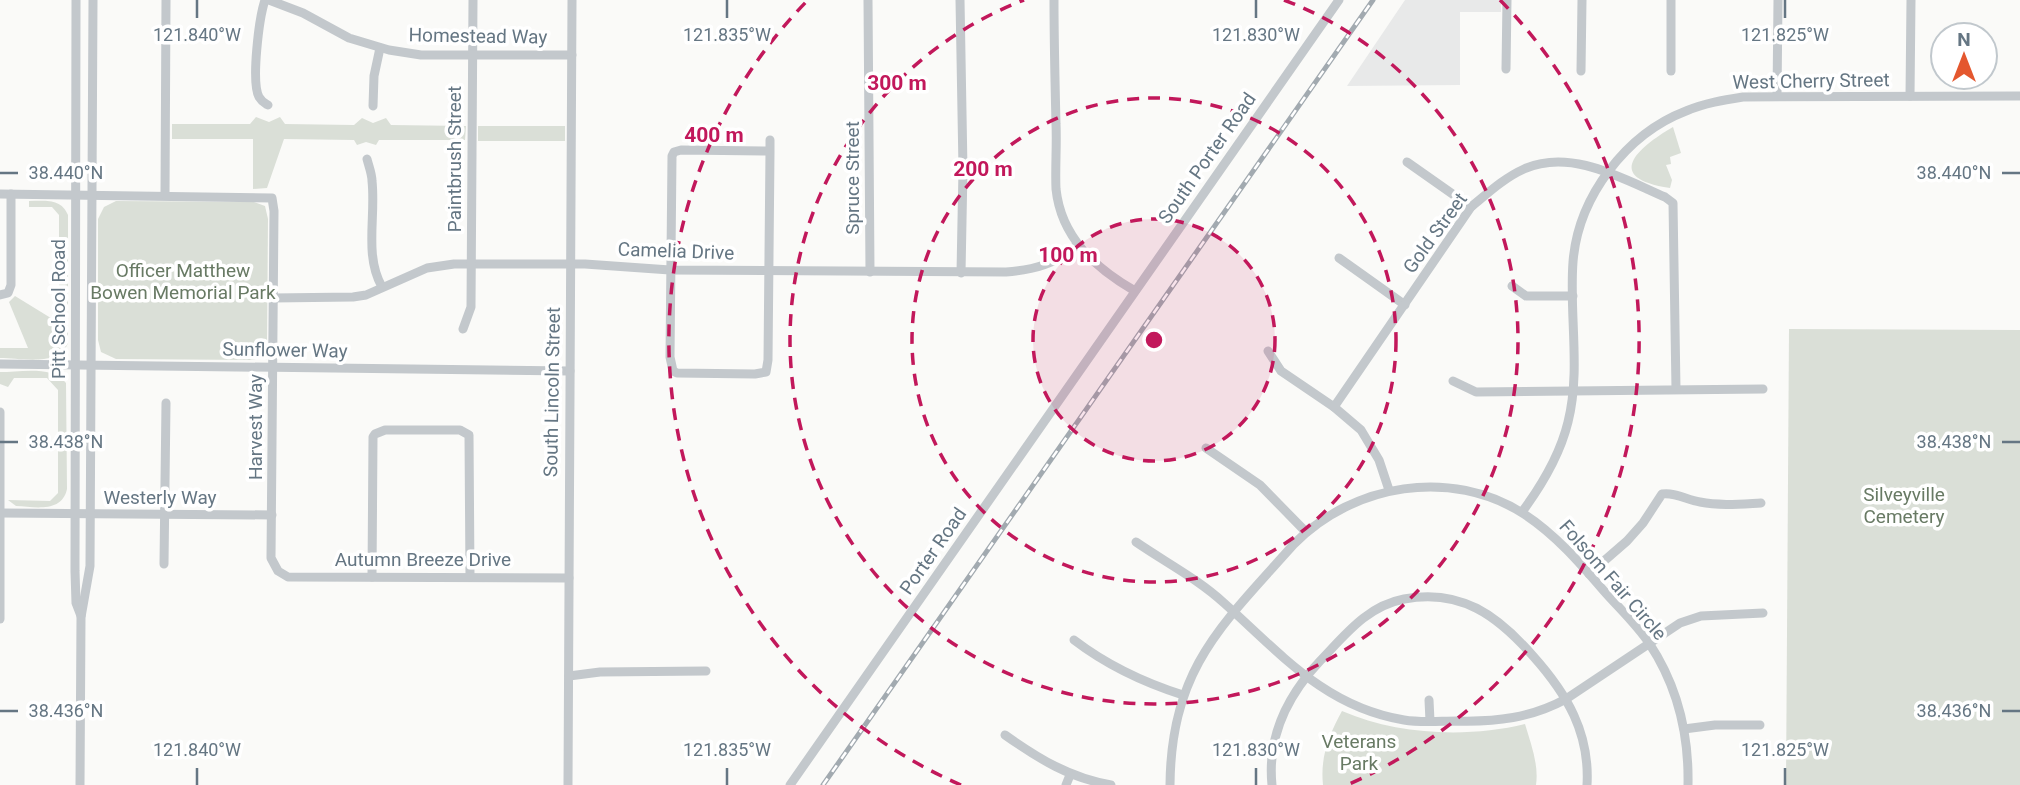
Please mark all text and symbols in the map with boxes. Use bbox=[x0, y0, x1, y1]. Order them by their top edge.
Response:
north arrow bbox=[1929, 21, 1999, 91]
street label: Homestead Way bbox=[408, 23, 548, 49]
text: 121.840°W bbox=[153, 24, 241, 45]
text: 121.835°W bbox=[683, 24, 771, 45]
text: 121.830°W bbox=[1212, 24, 1300, 45]
text: 121.825°W bbox=[1741, 24, 1829, 45]
text: N bbox=[1957, 28, 1971, 51]
street label: West Cherry Street bbox=[1732, 68, 1890, 94]
text: 300 m bbox=[867, 71, 927, 95]
street label: Paintbrush Street bbox=[443, 86, 466, 232]
street label: South Porter Road bbox=[1153, 88, 1261, 228]
street label: Spruce Street bbox=[841, 121, 864, 235]
text: 400 m bbox=[684, 123, 744, 147]
text: 200 m bbox=[953, 157, 1013, 181]
text: 38.440°N bbox=[29, 162, 103, 183]
text: 38.440°N bbox=[1917, 162, 1991, 183]
street label: Gold Street bbox=[1398, 188, 1472, 278]
street label: Camelia Drive bbox=[617, 237, 735, 265]
street label: Pitt School Road bbox=[47, 239, 70, 379]
text: 100 m bbox=[1038, 243, 1098, 267]
park label: Officer Matthew Bowen Memorial Park bbox=[90, 259, 276, 304]
street label: South Lincoln Street bbox=[539, 307, 565, 477]
centre of rings bbox=[1142, 328, 1166, 352]
street label: Sunflower Way bbox=[222, 337, 348, 363]
street label: Harvest Way bbox=[244, 374, 267, 480]
text: 38.438°N bbox=[29, 431, 103, 452]
text: 38.438°N bbox=[1917, 431, 1991, 452]
park label: Silveyville Cemetery bbox=[1863, 483, 1945, 528]
street label: Westerly Way bbox=[103, 486, 217, 509]
street label: Porter Road bbox=[895, 503, 971, 599]
street label: Folsom Fair Circle bbox=[1554, 515, 1672, 645]
street label: Autumn Breeze Drive bbox=[335, 548, 511, 571]
text: 38.436°N bbox=[29, 700, 103, 721]
text: 38.436°N bbox=[1917, 700, 1991, 721]
park label: Veterans Park bbox=[1322, 730, 1396, 775]
text: 121.840°W bbox=[153, 739, 241, 760]
text: 121.835°W bbox=[683, 739, 771, 760]
text: 121.830°W bbox=[1212, 739, 1300, 760]
text: 121.825°W bbox=[1741, 739, 1829, 760]

